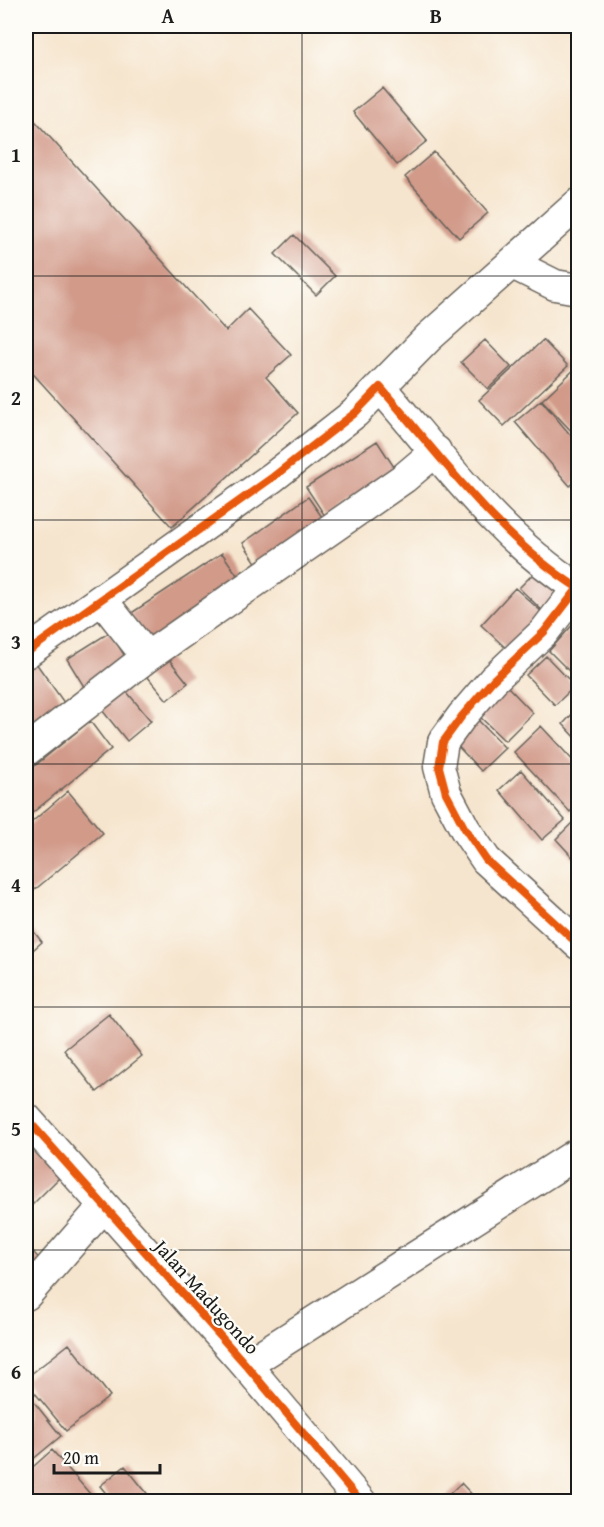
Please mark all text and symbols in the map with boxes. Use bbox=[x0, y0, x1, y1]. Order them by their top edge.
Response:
text: A bbox=[162, 1, 175, 30]
text: B bbox=[430, 1, 442, 30]
text: 1 bbox=[11, 140, 21, 169]
text: 2 bbox=[11, 383, 21, 412]
text: 3 bbox=[11, 627, 21, 656]
text: 4 bbox=[11, 870, 21, 899]
text: 5 bbox=[11, 1114, 21, 1143]
street label: Jalan Madugondo bbox=[146, 1230, 267, 1361]
text: 6 bbox=[11, 1357, 21, 1386]
scale bar bbox=[54, 1437, 160, 1475]
text: 20 m bbox=[63, 1444, 99, 1471]

